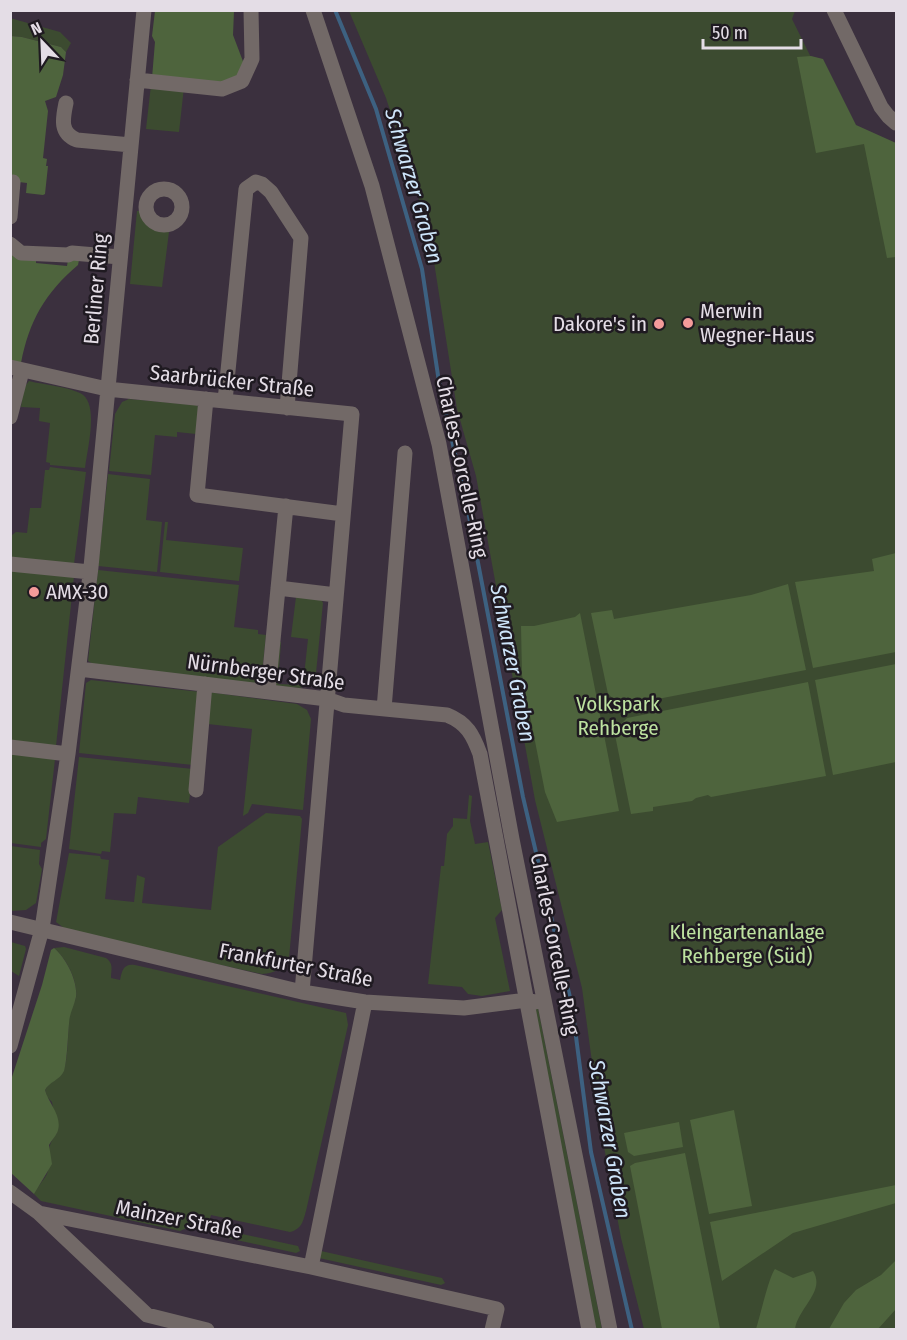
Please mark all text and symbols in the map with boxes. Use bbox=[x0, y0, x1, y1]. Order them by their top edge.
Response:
north arrow bbox=[12, 12, 72, 72]
scale bar bbox=[703, 12, 800, 50]
text: N bbox=[28, 18, 44, 39]
text: 50 m bbox=[712, 22, 748, 44]
water label: Schwarzer Graben bbox=[379, 104, 449, 267]
street label: Berliner Ring bbox=[78, 232, 114, 346]
place label: Merwin Wegner-Haus bbox=[700, 298, 815, 348]
place label: Dakore's in bbox=[553, 311, 647, 337]
marker: Merwin Wegner-Haus bbox=[681, 316, 695, 330]
marker: Dakore's in bbox=[652, 317, 666, 331]
street label: Saarbrücker Straße bbox=[149, 359, 315, 403]
street label: Charles-Corcelle-Ring bbox=[430, 374, 494, 560]
place label: AMX-30 bbox=[46, 579, 108, 605]
water label: Schwarzer Graben bbox=[484, 581, 542, 744]
marker: AMX-30 bbox=[27, 585, 41, 599]
street label: Nürnberger Straße bbox=[186, 648, 346, 696]
park label: Volkspark Rehberge bbox=[576, 691, 660, 741]
street label: Charles-Corcelle-Ring bbox=[525, 851, 585, 1038]
park label: Kleingartenanlage Rehberge (Süd) bbox=[669, 919, 825, 969]
street label: Frankfurter Straße bbox=[217, 937, 375, 993]
water label: Schwarzer Graben bbox=[583, 1057, 637, 1221]
street label: Mainzer Straße bbox=[114, 1194, 244, 1244]

